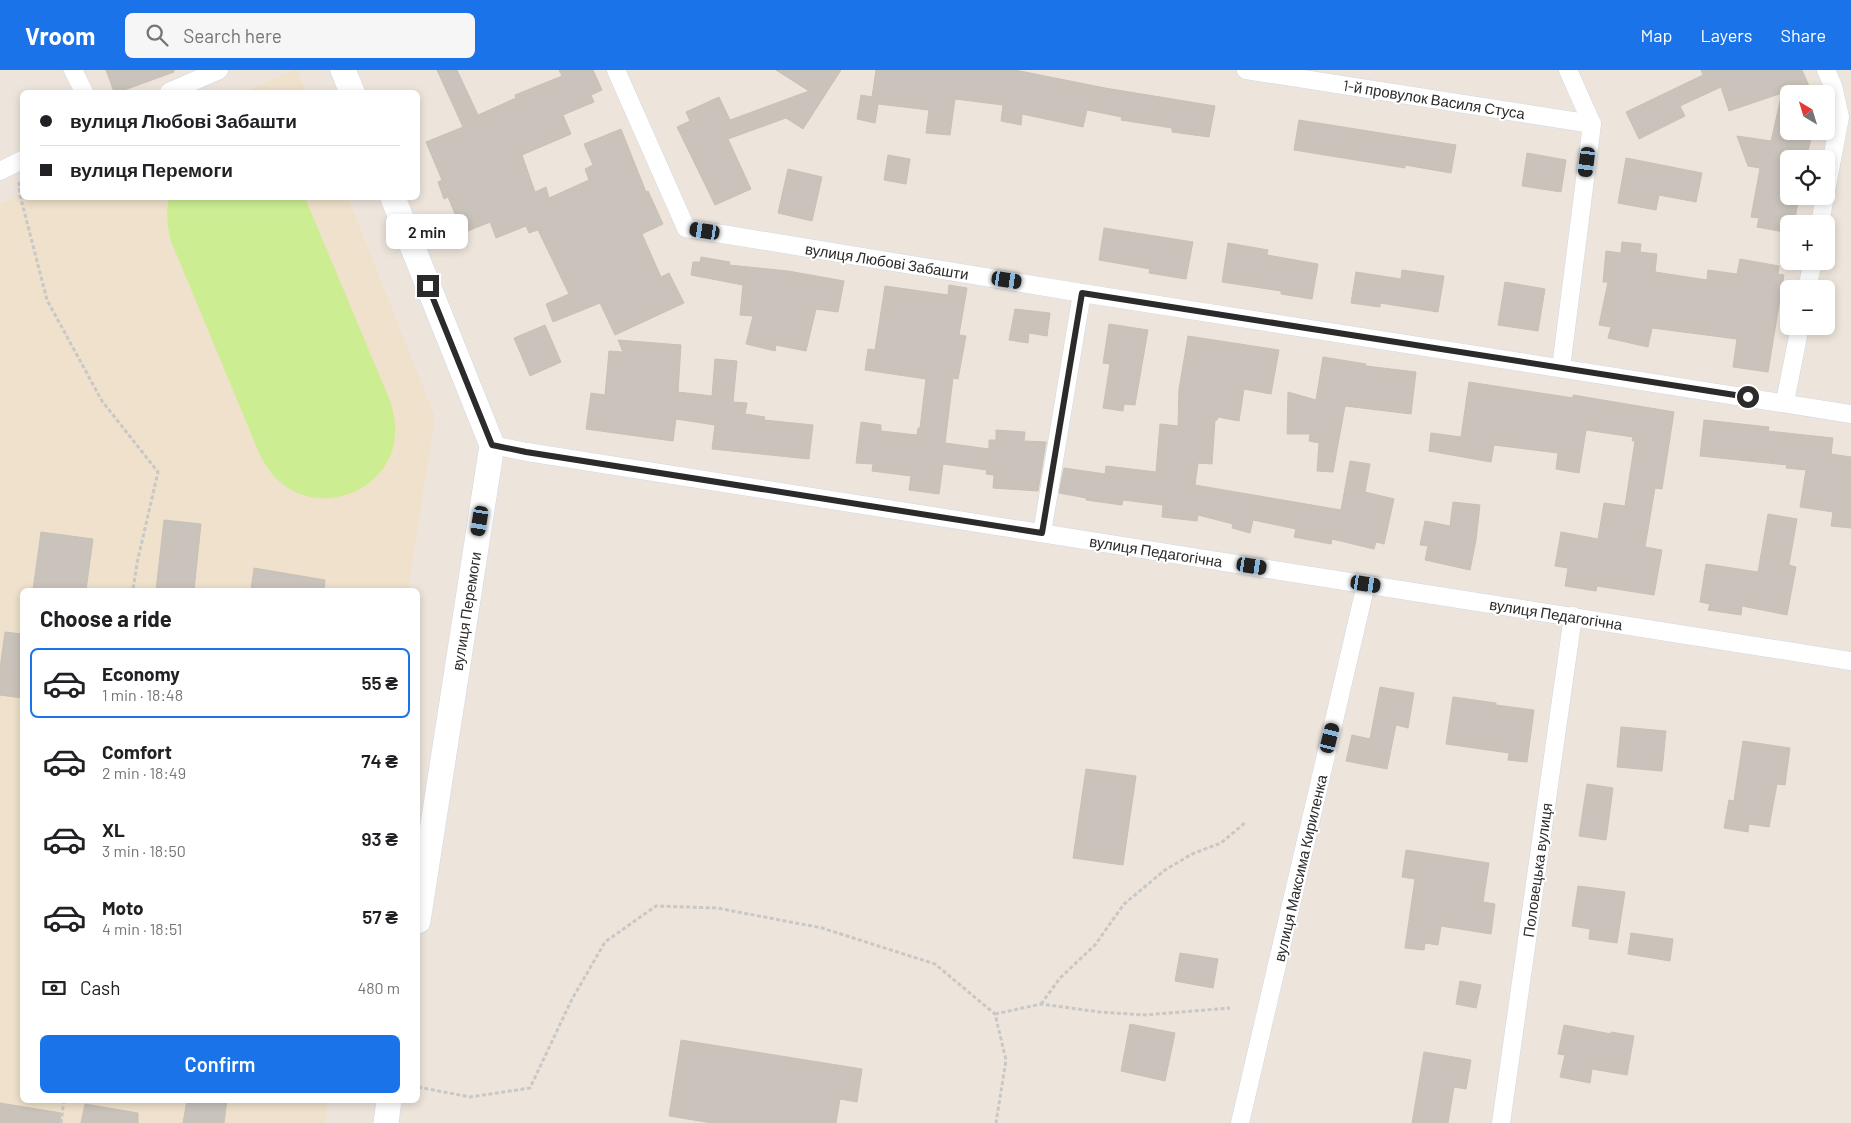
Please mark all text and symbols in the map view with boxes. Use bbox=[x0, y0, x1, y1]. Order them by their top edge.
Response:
search box bbox=[125, 13, 475, 58]
text: Vroom bbox=[25, 21, 95, 50]
icon: search bbox=[143, 21, 171, 49]
text: Search here bbox=[183, 24, 282, 47]
text: Map bbox=[1640, 24, 1672, 46]
text: Layers bbox=[1700, 24, 1753, 46]
text: Share bbox=[1781, 24, 1826, 46]
street label: 1-й провулок Василя Стуса bbox=[1342, 76, 1527, 122]
north arrow bbox=[1780, 85, 1835, 140]
map controls bbox=[1780, 85, 1835, 335]
text: вулиця Любові Забашти bbox=[70, 109, 297, 132]
car bbox=[1577, 146, 1596, 178]
button: locate bbox=[1780, 150, 1835, 205]
text: вулиця Перемоги bbox=[70, 158, 233, 181]
callout: 2 min bbox=[387, 214, 469, 248]
button: + bbox=[1780, 215, 1835, 270]
car bbox=[689, 221, 720, 241]
text: 2 min bbox=[408, 222, 446, 241]
street label: вулиця Любові Забашти bbox=[804, 239, 970, 283]
car bbox=[991, 270, 1022, 290]
route end bbox=[417, 275, 439, 297]
button: − bbox=[1780, 280, 1835, 335]
route start bbox=[1737, 386, 1759, 408]
car bbox=[470, 505, 489, 537]
street label: вулиця Педагогічна bbox=[1088, 532, 1224, 570]
street label: вулиця Перемоги bbox=[448, 550, 484, 672]
car bbox=[1236, 556, 1267, 576]
car bbox=[1350, 574, 1381, 594]
street label: вулиця Педагогічна bbox=[1488, 595, 1624, 633]
text: Choose a ride bbox=[40, 605, 172, 631]
icon: car bbox=[42, 661, 87, 706]
text: Economy bbox=[102, 662, 180, 685]
text: 55 ₴ bbox=[361, 671, 398, 694]
text: 1 min · 18:48 bbox=[102, 685, 183, 704]
car bbox=[1319, 722, 1340, 754]
icon: car bbox=[42, 739, 87, 784]
text: Comfort bbox=[102, 740, 172, 763]
text: 74 ₴ bbox=[361, 749, 398, 772]
text: 2 min · 18:49 bbox=[102, 763, 186, 782]
street label: вулиця Максима Кириленка bbox=[1270, 772, 1330, 963]
street label: Половецька вулиця bbox=[1519, 802, 1555, 938]
icon: car bbox=[42, 817, 87, 862]
text: XL bbox=[102, 818, 125, 841]
text: 93 ₴ bbox=[361, 827, 398, 850]
text: 3 min · 18:50 bbox=[102, 841, 186, 860]
icon: car bbox=[42, 895, 87, 940]
text: Moto bbox=[102, 896, 144, 919]
text: 57 ₴ bbox=[362, 905, 398, 928]
text: 4 min · 18:51 bbox=[102, 919, 182, 938]
icon: cash bbox=[40, 974, 68, 1002]
text: Cash bbox=[80, 976, 121, 999]
text: 480 m bbox=[357, 978, 400, 997]
button: Confirm bbox=[40, 1035, 400, 1093]

